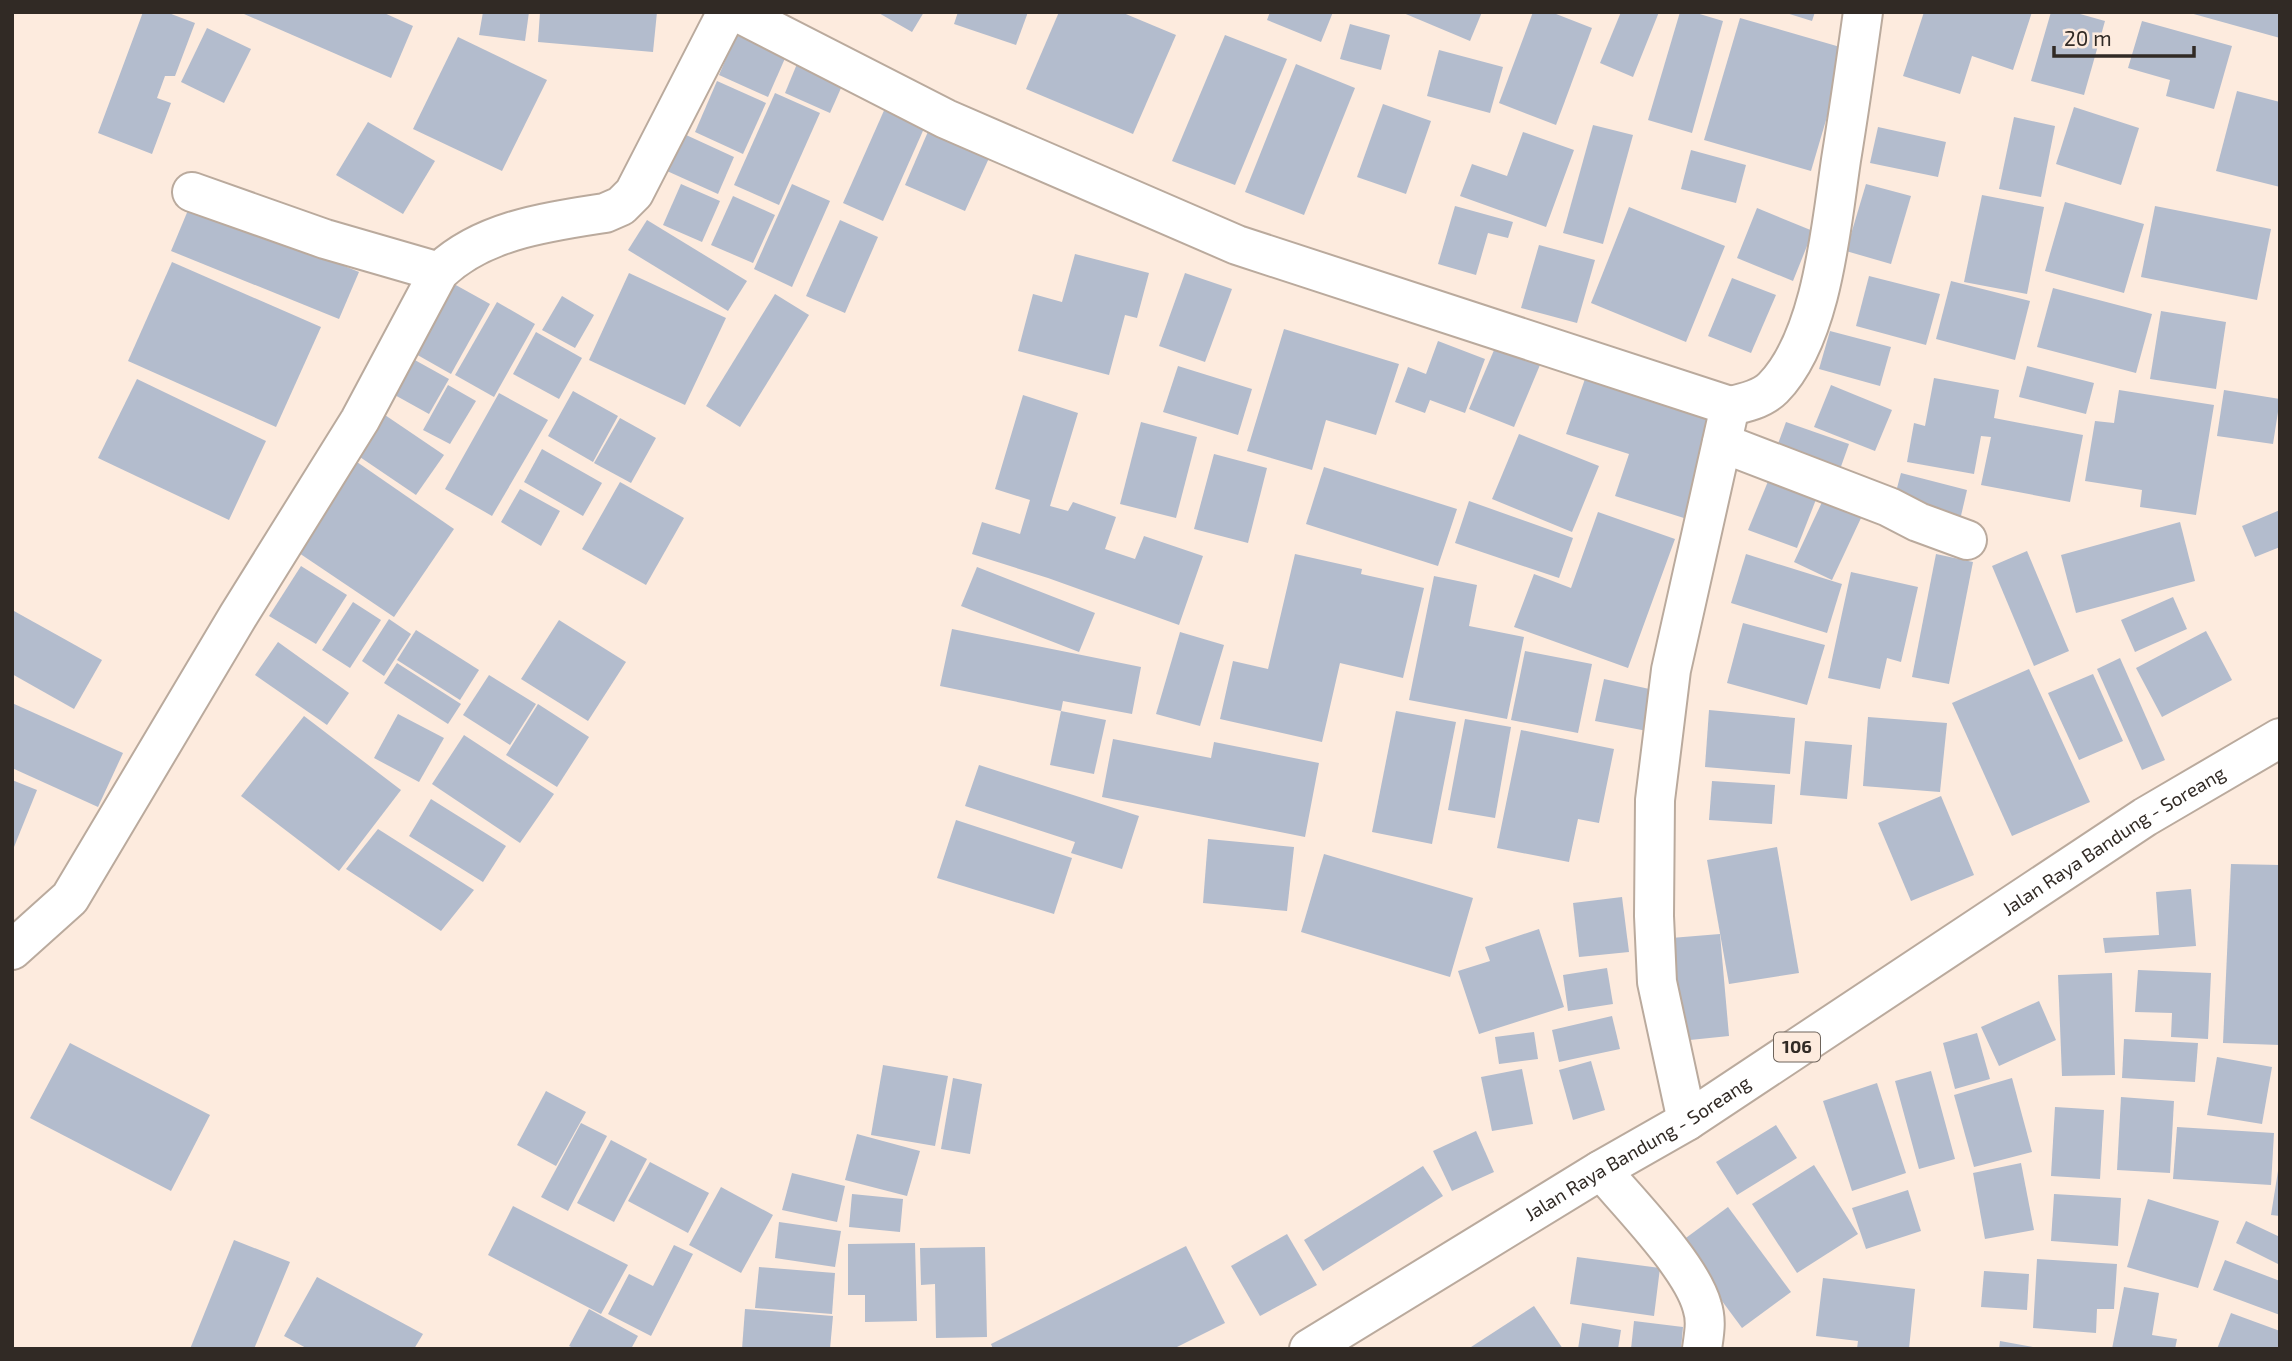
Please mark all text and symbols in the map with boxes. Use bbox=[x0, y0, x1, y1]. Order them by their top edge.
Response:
scale bar bbox=[2054, 14, 2194, 58]
text: 20 m bbox=[2064, 25, 2112, 50]
street label: Jalan Raya Bandung - Soreang bbox=[1997, 761, 2229, 920]
road number: 106 bbox=[1774, 1032, 1820, 1062]
street label: Jalan Raya Bandung - Soreang bbox=[1520, 1070, 1755, 1225]

